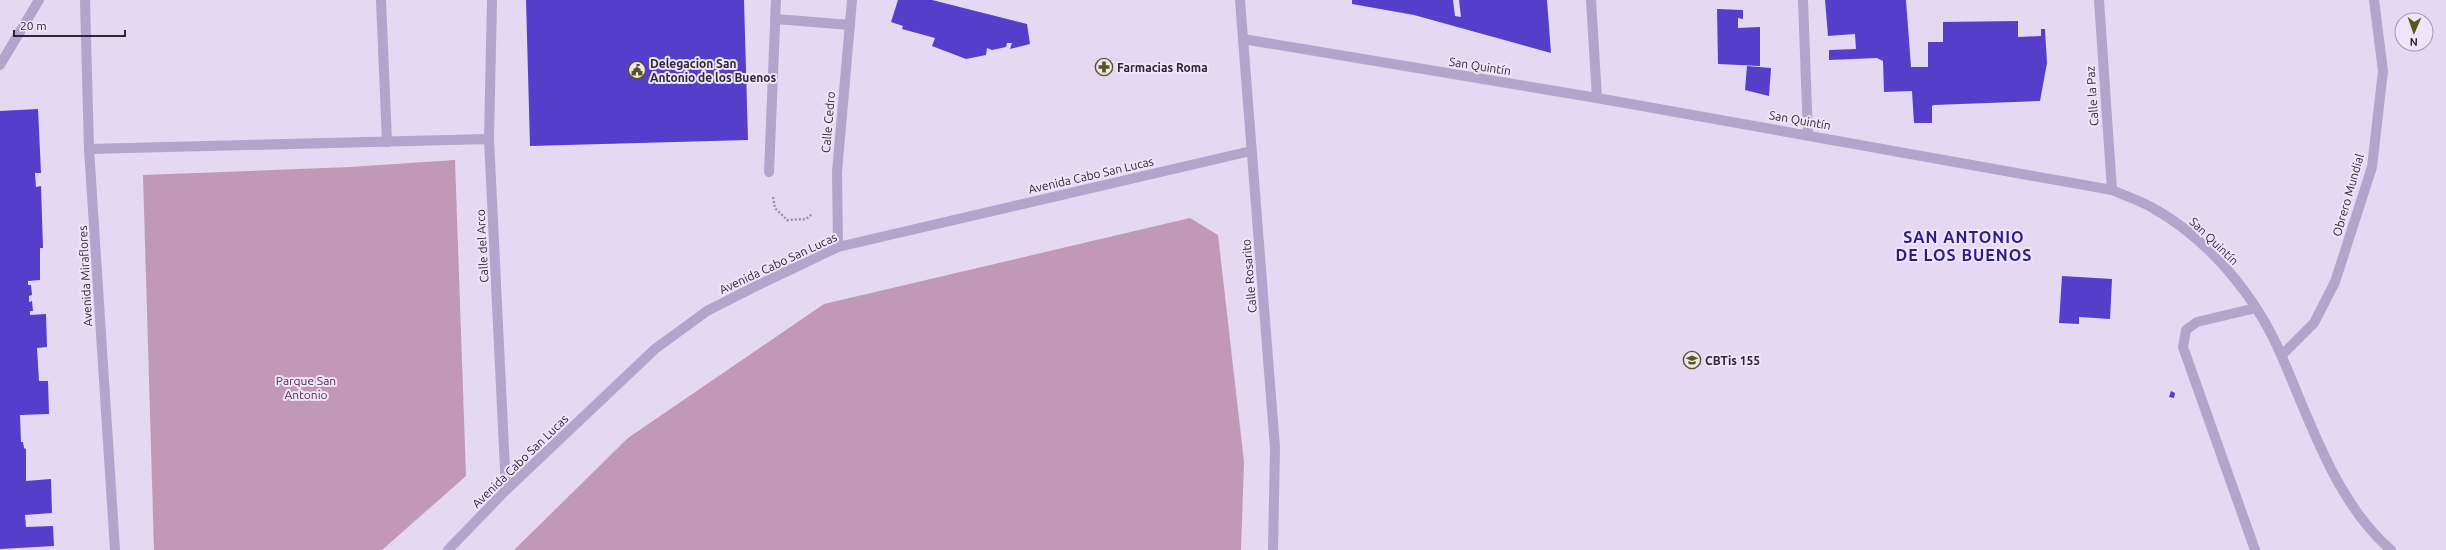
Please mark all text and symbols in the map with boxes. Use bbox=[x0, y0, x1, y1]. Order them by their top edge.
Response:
scale bar bbox=[14, 12, 125, 38]
north arrow bbox=[2394, 12, 2434, 52]
text: 20 m bbox=[20, 19, 47, 32]
text: N bbox=[2409, 36, 2418, 48]
street label: San Quintín bbox=[1448, 55, 1512, 77]
place label: Delegacion San Antonio de los Buenos bbox=[650, 57, 777, 84]
pharmacy icon: Farmacias Roma bbox=[1094, 57, 1114, 77]
public building icon: Delegacion San Antonio de los Buenos bbox=[627, 60, 647, 80]
place label: Farmacias Roma bbox=[1117, 61, 1208, 74]
street label: Calle la Paz bbox=[2083, 65, 2101, 126]
street label: Calle Cedro bbox=[819, 91, 837, 153]
street label: San Quintín bbox=[1768, 108, 1832, 132]
street label: Obrero Mundial bbox=[2330, 152, 2366, 238]
street label: Avenida Cabo San Lucas bbox=[1027, 154, 1155, 196]
street label: Calle del Arco bbox=[474, 209, 490, 283]
street label: San Quintín bbox=[2187, 215, 2241, 267]
street label: Avenida Miraflores bbox=[76, 225, 94, 327]
district label: SAN ANTONIO DE LOS BUENOS bbox=[1896, 228, 2032, 264]
street label: Avenida Cabo San Lucas bbox=[717, 230, 839, 296]
street label: Calle Rosarito bbox=[1239, 238, 1259, 314]
school or university icon: CBTis 155 bbox=[1682, 350, 1702, 370]
place label: CBTis 155 bbox=[1705, 354, 1760, 367]
park label: Parque San Antonio bbox=[276, 374, 336, 401]
street label: Avenida Cabo San Lucas bbox=[469, 412, 571, 510]

